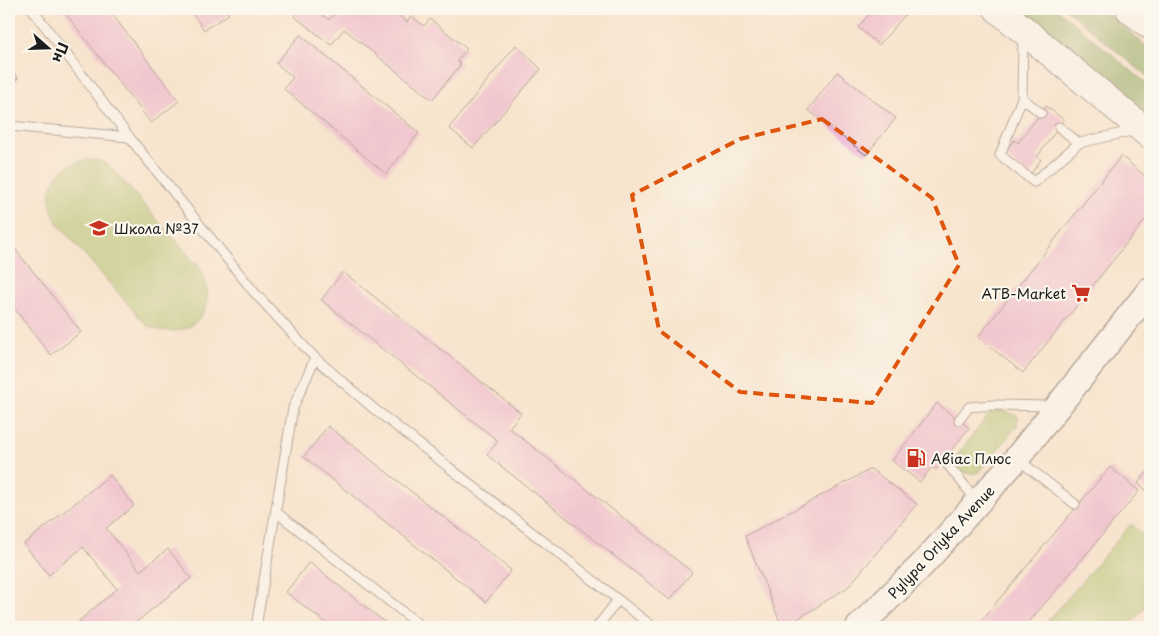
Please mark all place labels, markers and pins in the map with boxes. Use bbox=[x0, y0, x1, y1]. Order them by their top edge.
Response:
school or university icon: Школа №37 bbox=[88, 217, 110, 239]
place label: Школа №37 bbox=[114, 218, 199, 239]
supermarket icon: ATB-Market bbox=[1070, 282, 1092, 304]
place label: ATB-Market bbox=[981, 283, 1066, 304]
fuel station icon: Авіас Плюс bbox=[905, 447, 927, 469]
place label: Авіас Плюс bbox=[931, 448, 1012, 469]

